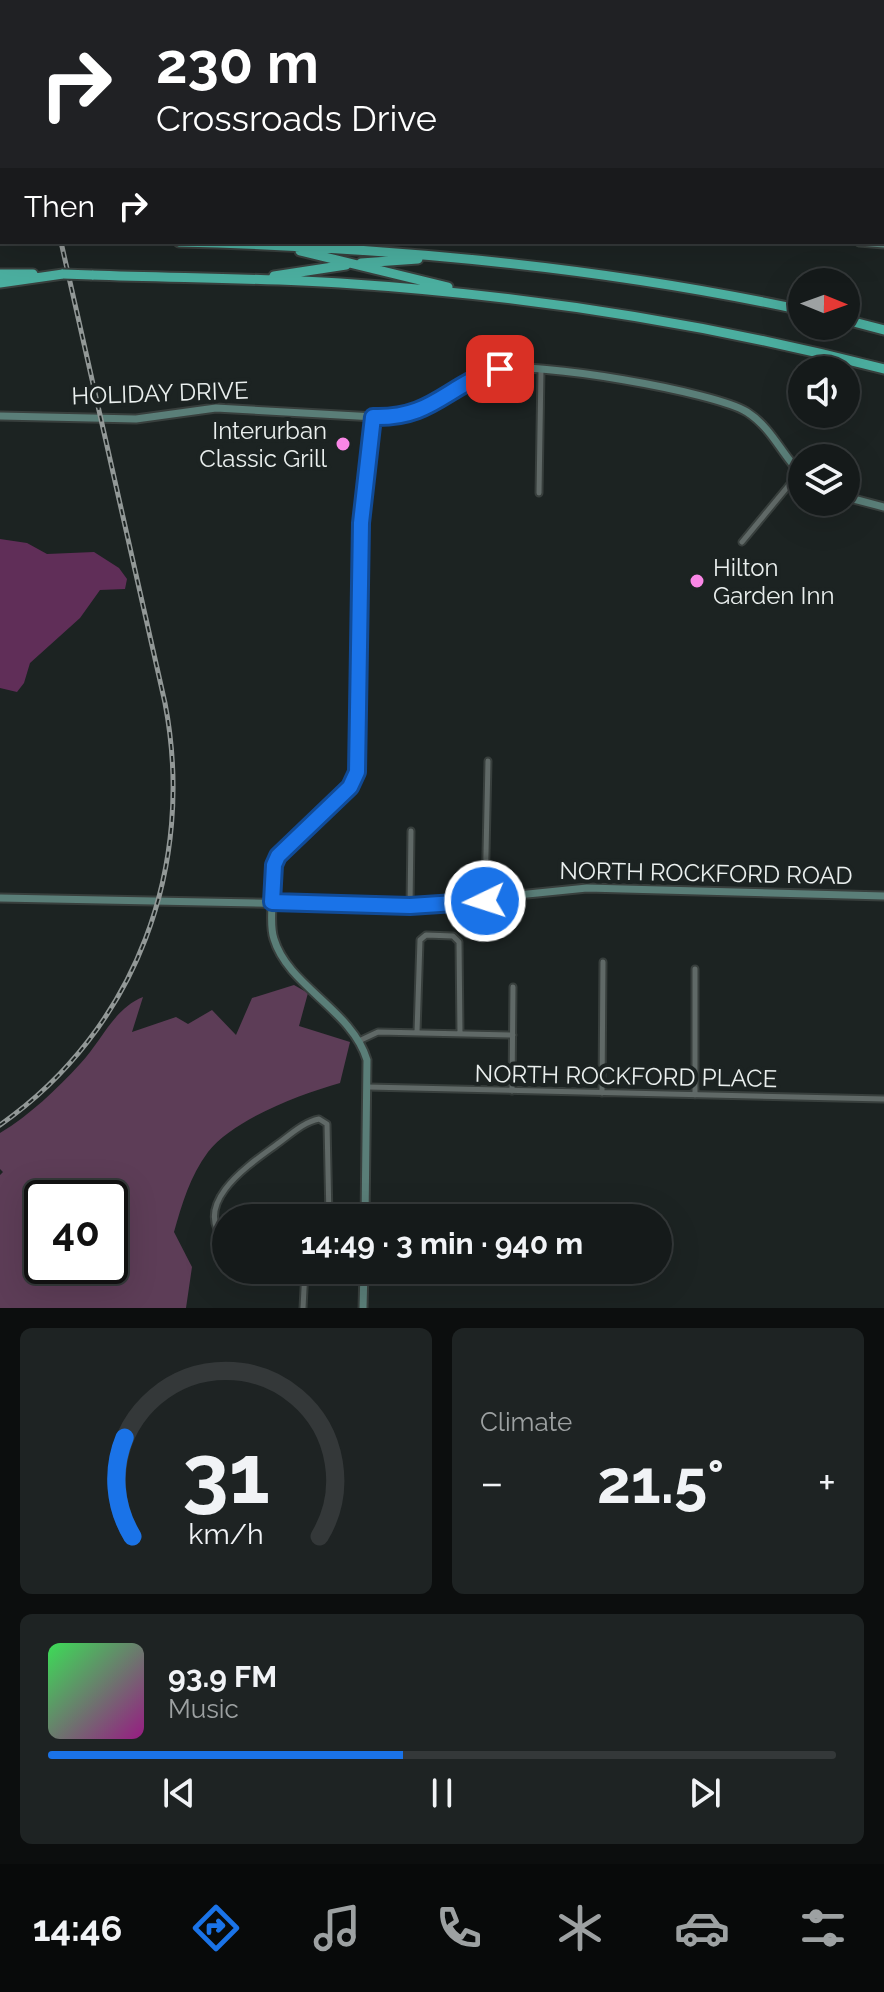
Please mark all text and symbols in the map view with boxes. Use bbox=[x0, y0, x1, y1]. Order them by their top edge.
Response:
text: 230 m bbox=[156, 30, 319, 96]
icon: right bbox=[24, 32, 128, 136]
text: Crossroads Drive bbox=[156, 97, 437, 139]
icon: right bbox=[111, 184, 155, 228]
text: Then bbox=[24, 189, 95, 224]
north arrow bbox=[788, 268, 860, 340]
map controls bbox=[788, 268, 860, 516]
pin bbox=[466, 335, 534, 403]
icon: arrive bbox=[478, 347, 522, 391]
button: sound bbox=[788, 356, 860, 428]
street label: HOLIDAY DRIVE bbox=[71, 375, 249, 411]
place label: Interurban Classic Grill bbox=[199, 416, 327, 473]
marker: Interurban Classic Grill bbox=[334, 435, 352, 453]
button: layers bbox=[788, 444, 860, 516]
place label: Hilton Garden Inn bbox=[713, 553, 834, 610]
marker: Hilton Garden Inn bbox=[688, 572, 706, 590]
street label: NORTH ROCKFORD ROAD bbox=[559, 856, 853, 890]
position arrow bbox=[443, 859, 527, 943]
street label: NORTH ROCKFORD PLACE bbox=[475, 1059, 777, 1093]
speed limit sign: 40 bbox=[24, 1180, 128, 1284]
text: 14:49 · 3 min · 940 m bbox=[301, 1226, 583, 1261]
text: Climate bbox=[480, 1407, 572, 1437]
text: 31 bbox=[182, 1425, 270, 1522]
text: 21.5° bbox=[597, 1447, 724, 1517]
text: − bbox=[480, 1457, 504, 1508]
text: + bbox=[818, 1457, 836, 1508]
text: km/h bbox=[188, 1517, 264, 1551]
text: 93.9 FM bbox=[168, 1659, 277, 1694]
text: Music bbox=[168, 1694, 239, 1724]
icon: previous bbox=[157, 1771, 201, 1815]
icon: pause bbox=[420, 1771, 464, 1815]
icon: next bbox=[683, 1771, 727, 1815]
icon: directions bbox=[188, 1900, 244, 1956]
icon: music bbox=[309, 1900, 365, 1956]
icon: phone bbox=[431, 1900, 487, 1956]
icon: climate bbox=[552, 1900, 608, 1956]
icon: car bbox=[674, 1900, 730, 1956]
icon: filters bbox=[795, 1900, 851, 1956]
text: 14:46 bbox=[33, 1907, 122, 1949]

